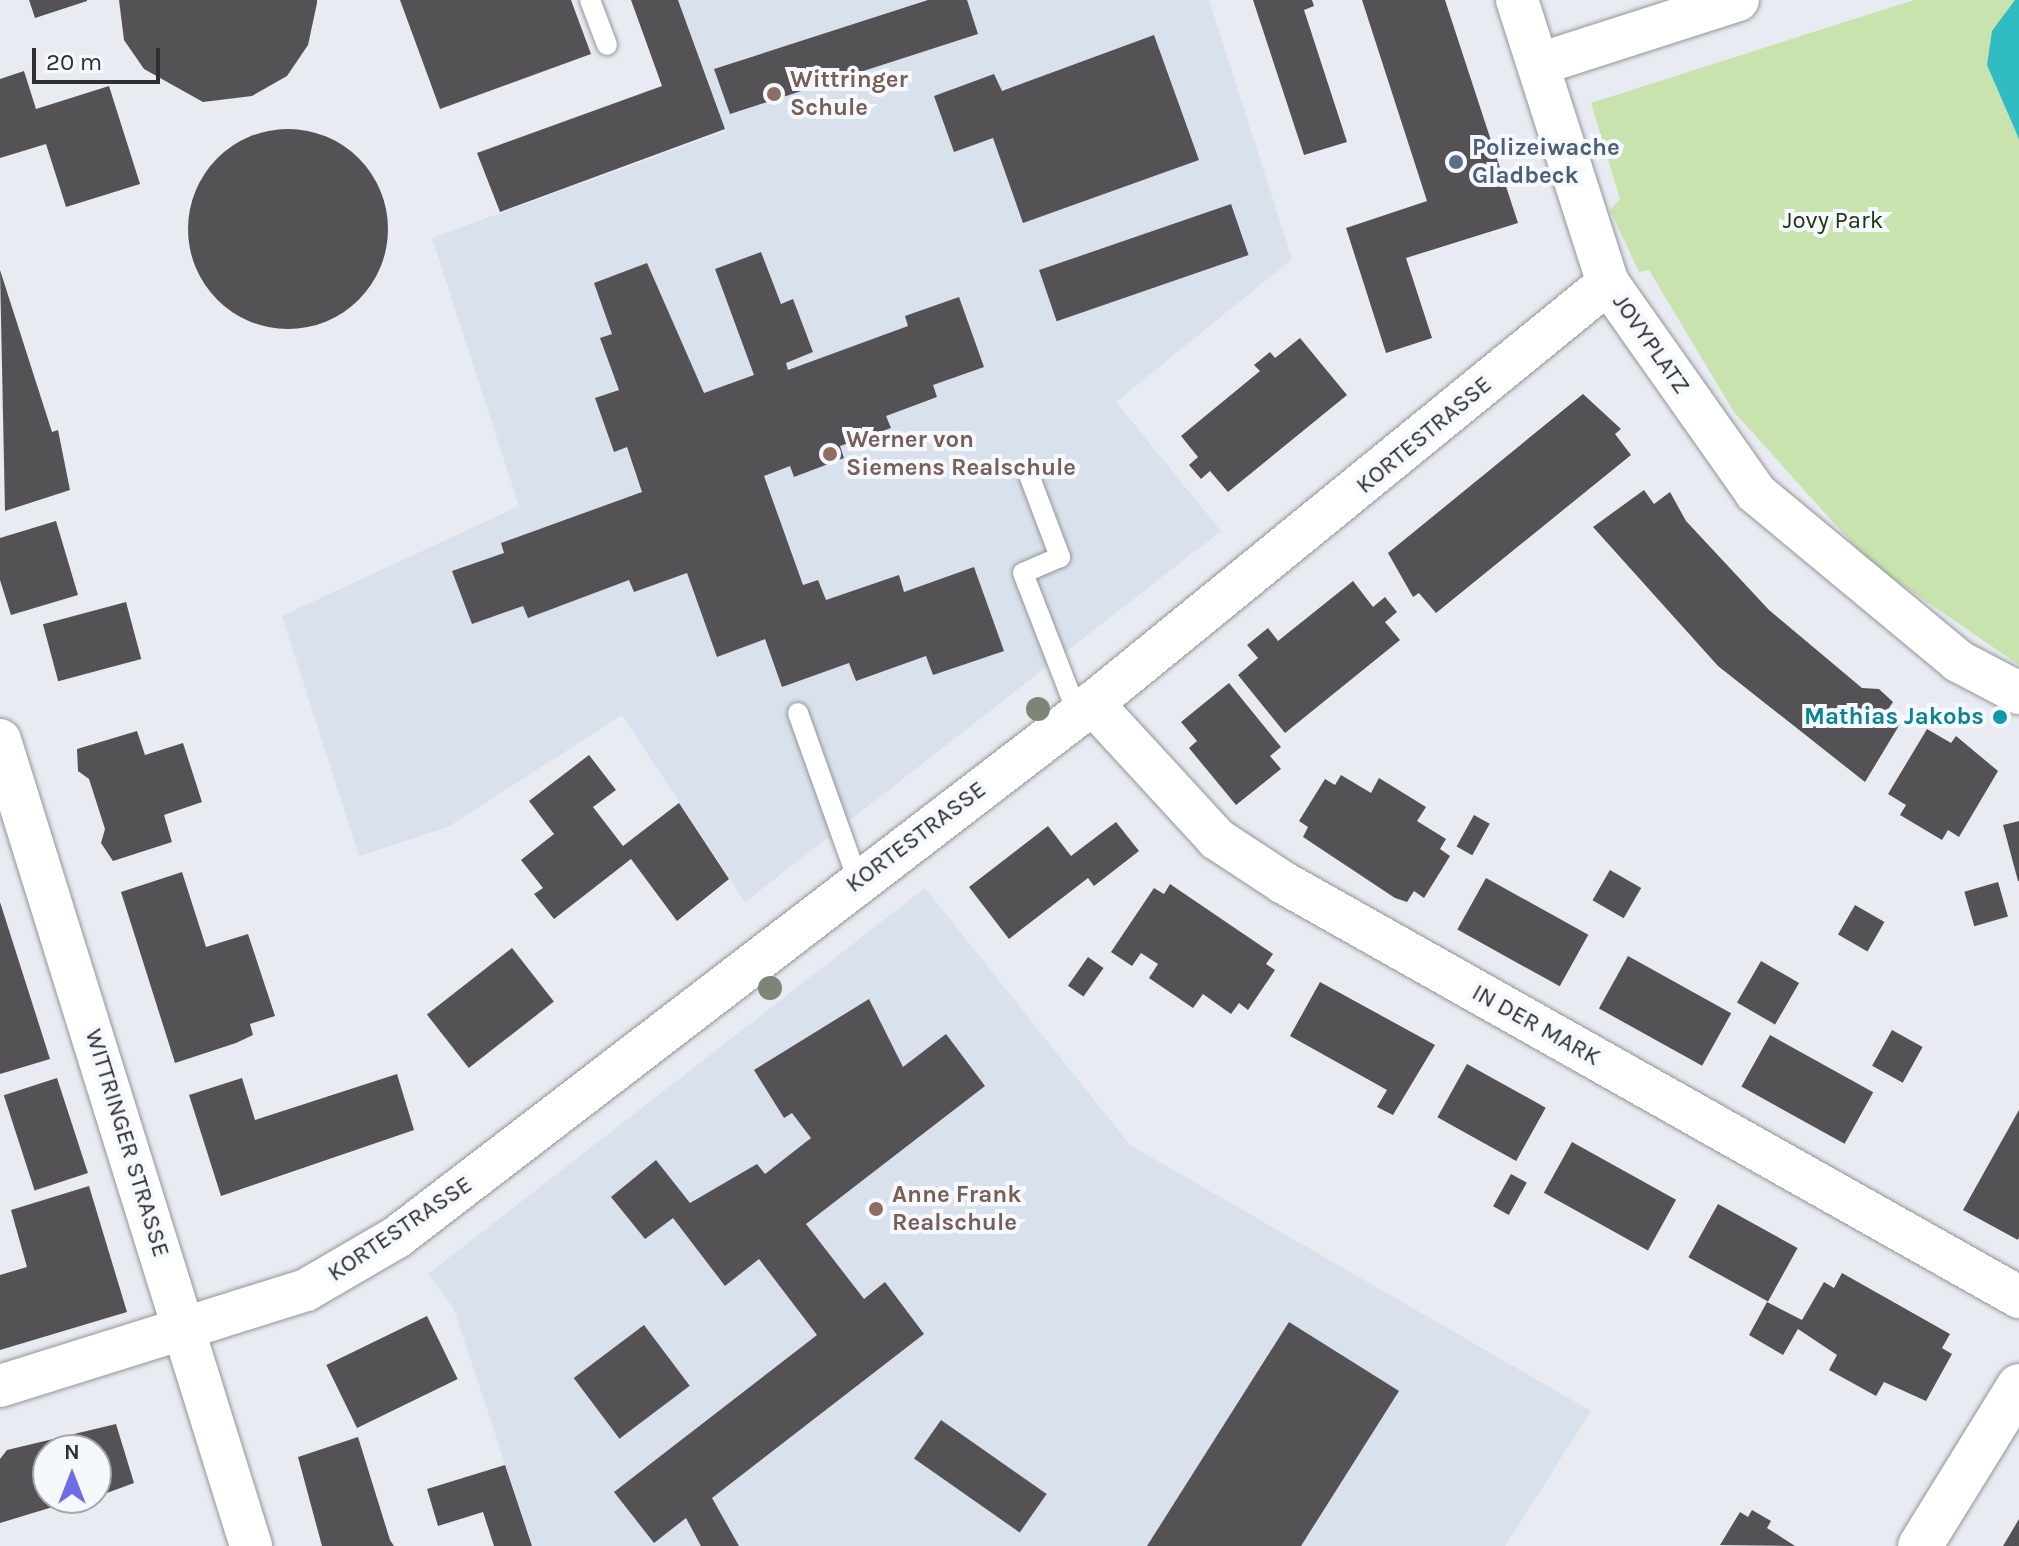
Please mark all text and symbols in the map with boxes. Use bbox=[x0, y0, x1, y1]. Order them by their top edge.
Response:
scale bar bbox=[36, 32, 164, 82]
text: 20 m bbox=[46, 48, 102, 76]
place label: Wittringer Schule bbox=[790, 66, 908, 122]
marker: Wittringer Schule bbox=[765, 85, 783, 103]
place label: Polizeiwache Gladbeck bbox=[1472, 134, 1620, 190]
marker: Polizeiwache Gladbeck bbox=[1447, 153, 1465, 171]
park label: Jovy Park bbox=[1783, 207, 1883, 235]
street label: JOVYPLATZ bbox=[1606, 289, 1696, 399]
street label: KORTESTRASSE bbox=[1350, 370, 1498, 500]
place label: Werner von Siemens Realschule bbox=[846, 426, 1076, 482]
marker: Werner von Siemens Realschule bbox=[821, 445, 839, 463]
place label: Mathias Jakobs bbox=[1804, 703, 1984, 731]
marker: Mathias Jakobs bbox=[1991, 708, 2009, 726]
street label: KORTESTRASSE bbox=[840, 775, 992, 899]
street label: IN DER MARK bbox=[1467, 978, 1605, 1072]
street label: WITTRINGER STRASSE bbox=[79, 1026, 175, 1260]
street label: KORTESTRASSE bbox=[322, 1170, 478, 1288]
place label: Anne Frank Realschule bbox=[892, 1181, 1021, 1237]
marker: Anne Frank Realschule bbox=[867, 1200, 885, 1218]
north arrow bbox=[32, 1434, 112, 1514]
text: N bbox=[64, 1439, 80, 1465]

